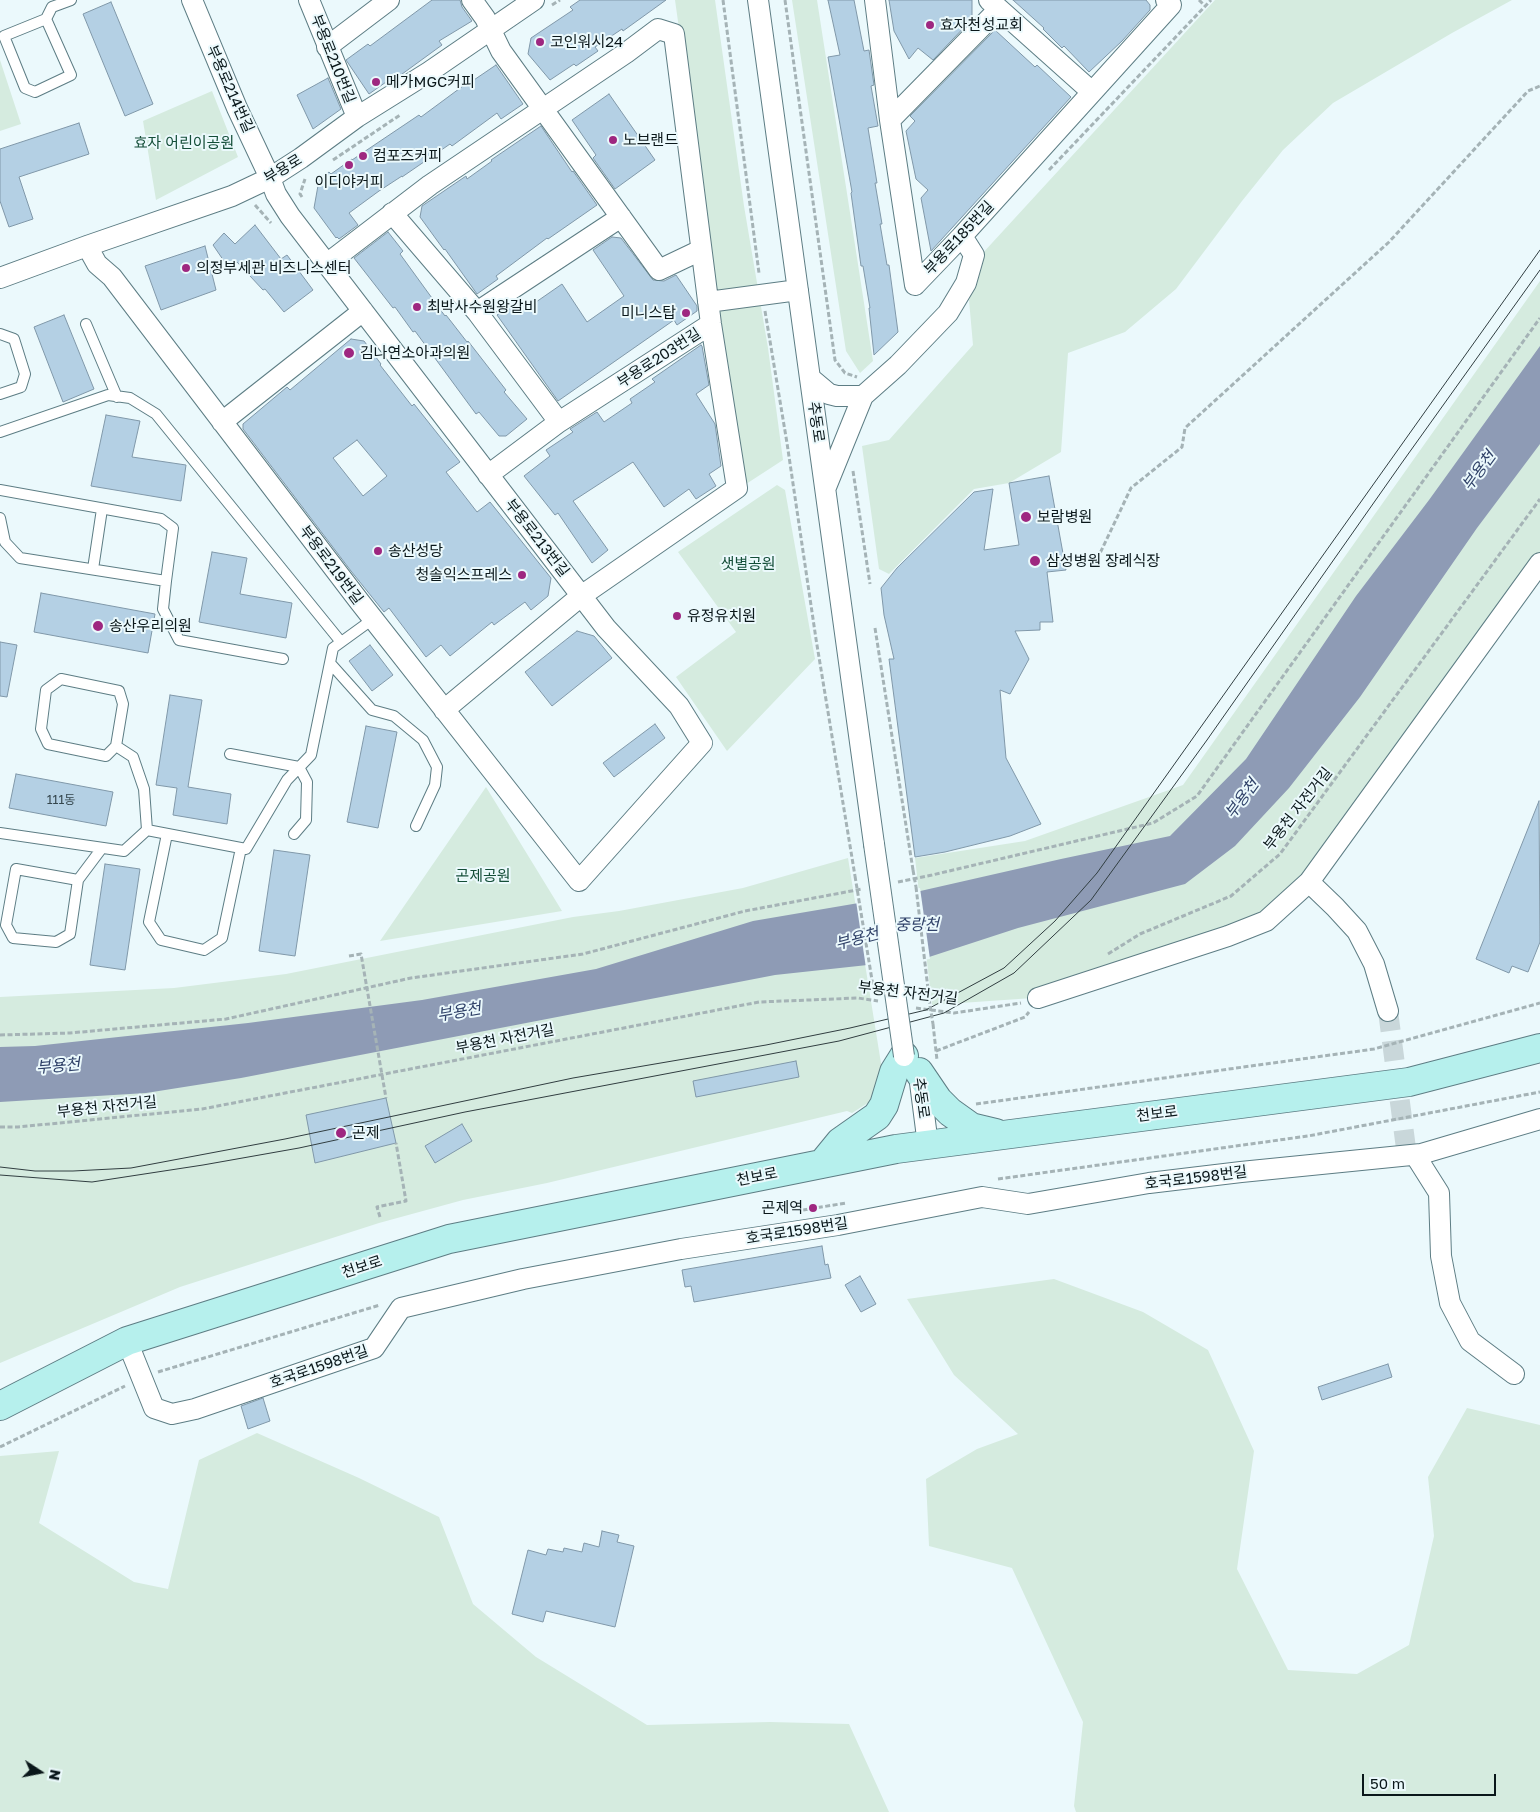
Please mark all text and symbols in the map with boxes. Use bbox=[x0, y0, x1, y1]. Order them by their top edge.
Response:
street label: 부용로210번길 bbox=[307, 12, 359, 106]
place label: 효자천성교회 bbox=[940, 16, 1023, 34]
marker: 효자천성교회 bbox=[924, 19, 936, 31]
place label: 코인워시24 bbox=[550, 33, 623, 51]
marker: 코인워시24 bbox=[534, 36, 546, 48]
street label: 부용로214번길 bbox=[203, 42, 257, 136]
place label: 메가MGC커피 bbox=[386, 73, 475, 91]
marker: 메가MGC커피 bbox=[370, 76, 382, 88]
place label: 노브랜드 bbox=[623, 131, 678, 149]
park label: 효자 어린이공원 bbox=[134, 134, 234, 152]
marker: 노브랜드 bbox=[607, 134, 619, 146]
place label: 컴포즈커피 bbox=[373, 147, 442, 165]
marker: 컴포즈커피 bbox=[357, 150, 369, 162]
street label: 부용로 bbox=[261, 151, 305, 187]
marker: 이디야커피 bbox=[343, 159, 355, 171]
place label: 이디야커피 bbox=[315, 173, 383, 191]
street label: 부용로185번길 bbox=[920, 197, 998, 279]
place label: 의정부세관 비즈니스센터 bbox=[196, 259, 352, 277]
marker: 의정부세관 비즈니스센터 bbox=[180, 262, 192, 274]
place label: 최박사수원왕갈비 bbox=[427, 298, 537, 316]
marker: 최박사수원왕갈비 bbox=[411, 301, 423, 313]
place label: 미니스탑 bbox=[621, 304, 676, 322]
marker: 미니스탑 bbox=[680, 307, 692, 319]
street label: 부용로203번길 bbox=[614, 324, 704, 392]
place label: 김나연소아과의원 bbox=[360, 344, 470, 362]
marker: 김나연소아과의원 bbox=[342, 346, 356, 360]
street label: 추동로 bbox=[804, 400, 828, 444]
water label: 부용천 bbox=[1458, 447, 1500, 495]
street label: 부용로213번길 bbox=[501, 496, 573, 580]
place label: 보람병원 bbox=[1037, 508, 1092, 526]
marker: 보람병원 bbox=[1019, 510, 1033, 524]
street label: 부용로219번길 bbox=[296, 522, 366, 608]
place label: 송산성당 bbox=[388, 542, 443, 560]
marker: 송산성당 bbox=[372, 545, 384, 557]
place label: 삼성병원 장례식장 bbox=[1046, 552, 1160, 570]
marker: 삼성병원 장례식장 bbox=[1028, 554, 1042, 568]
park label: 샛별공원 bbox=[720, 555, 776, 573]
place label: 청솔익스프레스 bbox=[415, 566, 512, 584]
marker: 청솔익스프레스 bbox=[516, 569, 528, 581]
place label: 유정유치원 bbox=[687, 607, 756, 625]
marker: 유정유치원 bbox=[671, 610, 683, 622]
place label: 송산우리의원 bbox=[109, 617, 192, 635]
marker: 송산우리의원 bbox=[91, 619, 105, 633]
street label: 부용천 자전거길 bbox=[1260, 764, 1336, 854]
water label: 부용천 bbox=[1221, 775, 1263, 823]
house number: 111동 bbox=[47, 793, 75, 807]
park label: 곤제공원 bbox=[455, 867, 511, 885]
water label: 중랑천 bbox=[895, 915, 939, 935]
water label: 부용천 bbox=[833, 924, 881, 954]
street label: 부용천 자전거길 bbox=[857, 978, 959, 1008]
water label: 부용천 bbox=[436, 999, 482, 1025]
street label: 부용천 자전거길 bbox=[454, 1021, 556, 1057]
water label: 부용천 bbox=[35, 1055, 81, 1077]
street label: 추동로 bbox=[909, 1076, 933, 1120]
street label: 부용천 자전거길 bbox=[56, 1093, 158, 1121]
street label: 천보로 bbox=[1135, 1103, 1179, 1125]
place label: 곤제 bbox=[352, 1124, 380, 1142]
marker: 곤제 bbox=[334, 1126, 348, 1140]
street label: 호국로1598번길 bbox=[1144, 1163, 1248, 1193]
street label: 천보로 bbox=[735, 1164, 779, 1190]
place label: 곤제역 bbox=[762, 1199, 803, 1217]
marker: 곤제역 bbox=[807, 1202, 819, 1214]
street label: 호국로1598번길 bbox=[745, 1214, 849, 1248]
street label: 천보로 bbox=[340, 1252, 384, 1282]
street label: 호국로1598번길 bbox=[267, 1342, 371, 1392]
north arrow bbox=[15, 1747, 65, 1797]
scale bar bbox=[1365, 1764, 1499, 1796]
text: N bbox=[46, 1768, 65, 1782]
text: 50 m bbox=[1370, 1774, 1405, 1792]

